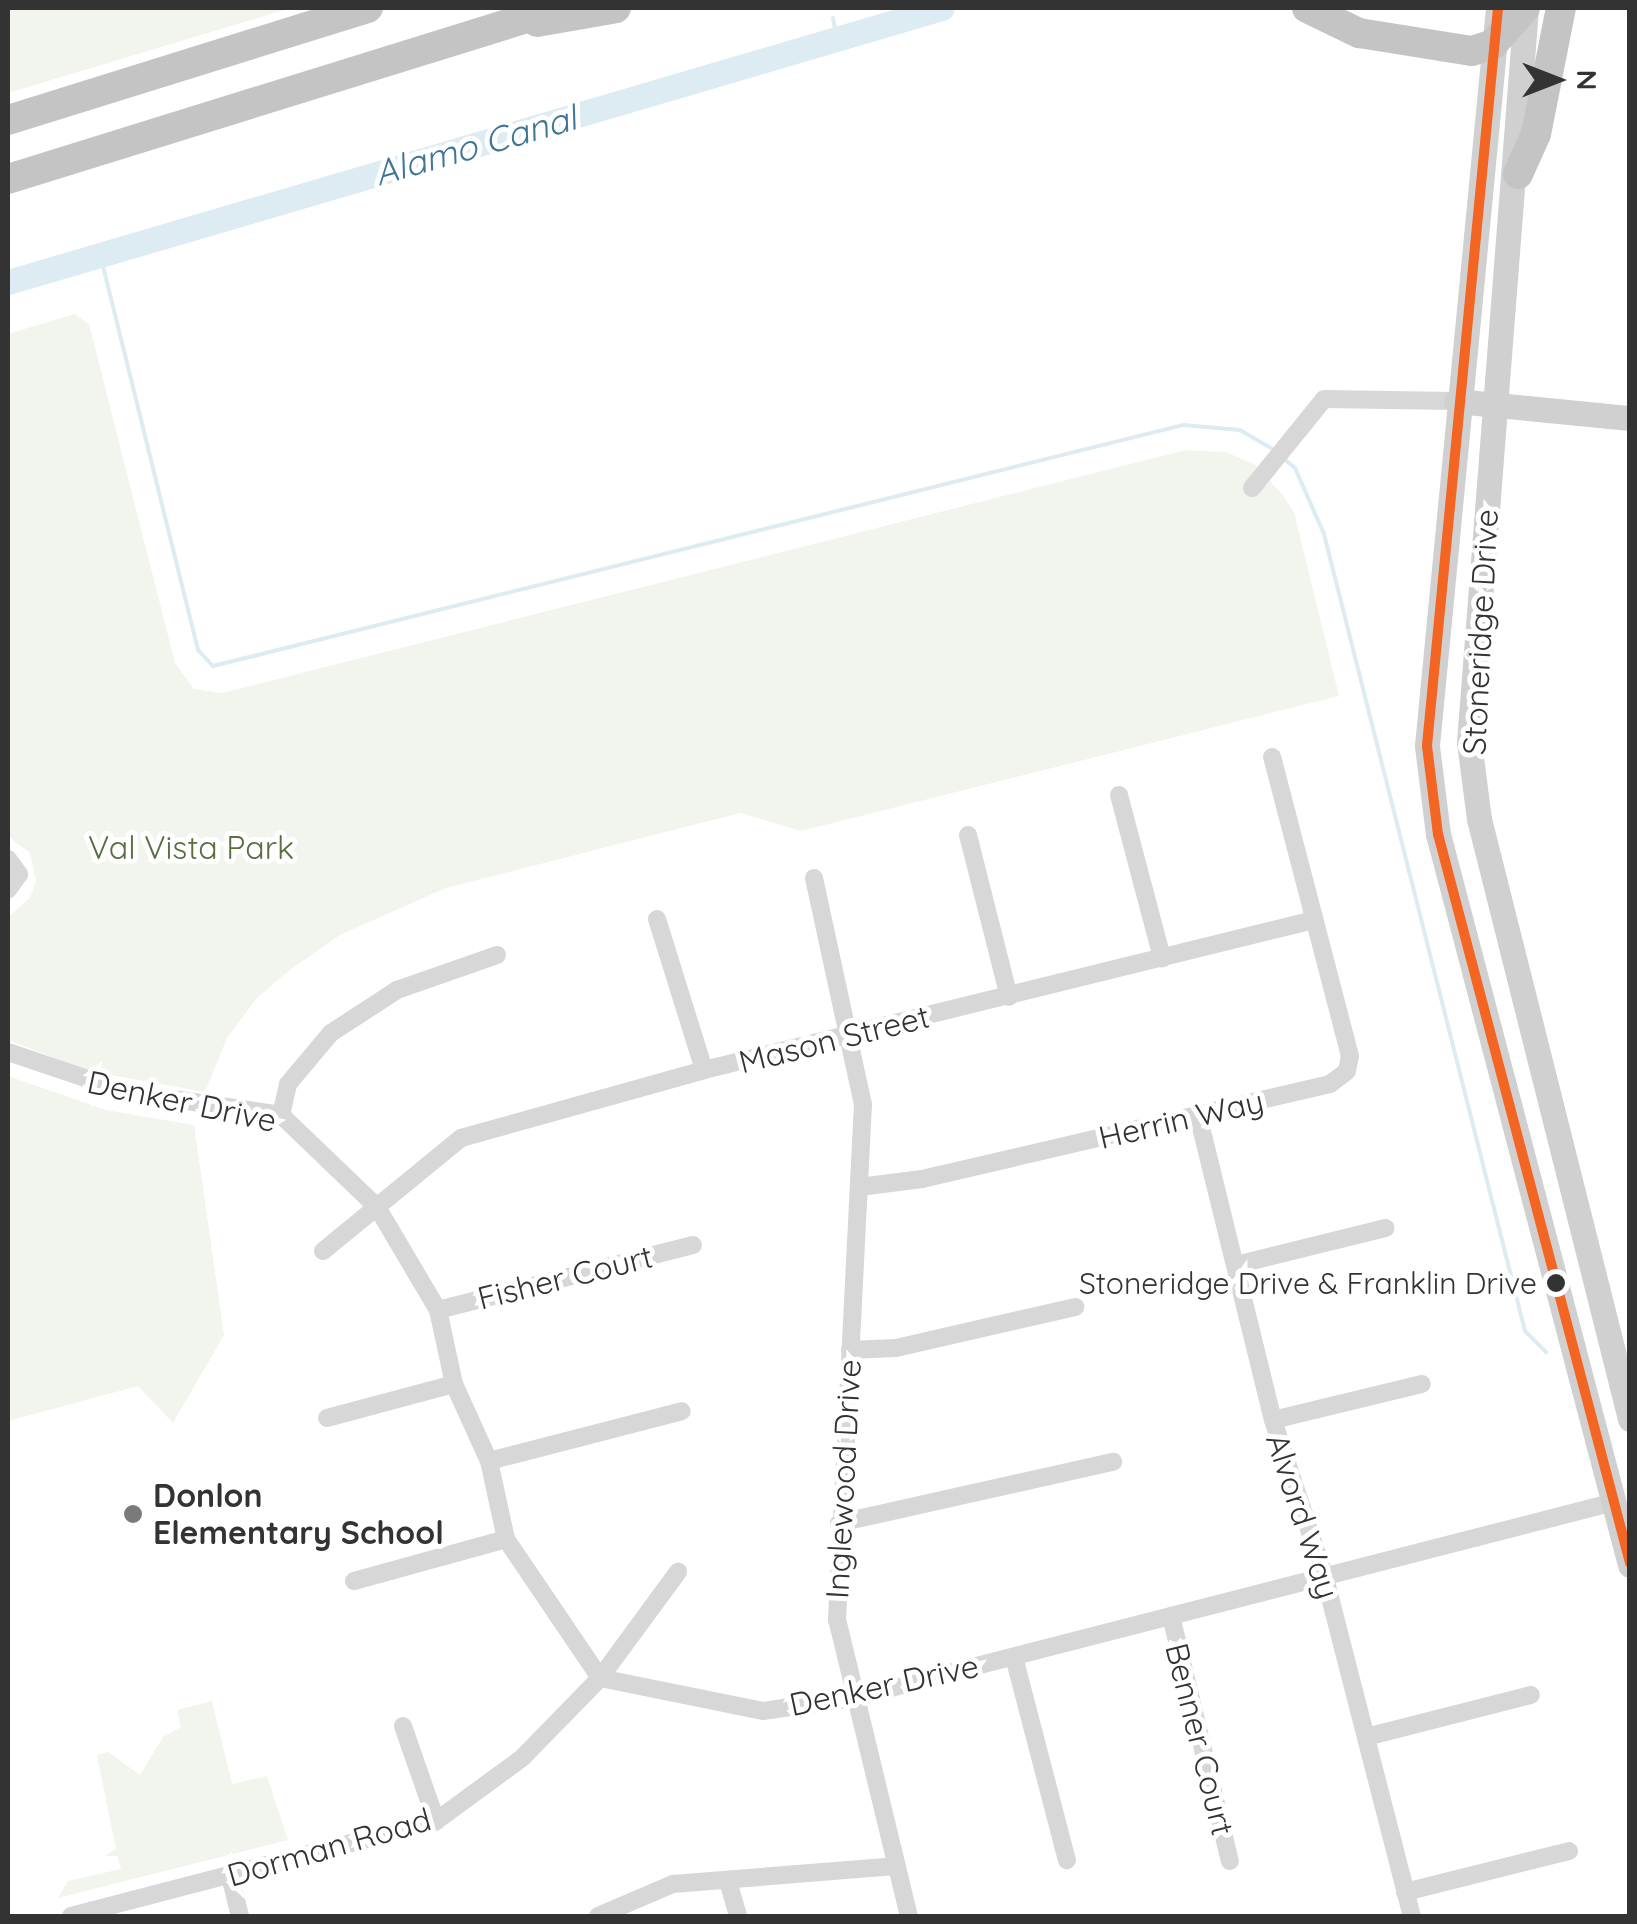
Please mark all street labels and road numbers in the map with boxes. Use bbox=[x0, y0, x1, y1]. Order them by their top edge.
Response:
street label: Stoneridge Drive bbox=[1454, 508, 1506, 756]
street label: Mason Street bbox=[735, 997, 933, 1081]
street label: Denker Drive bbox=[84, 1062, 280, 1140]
street label: Herrin Way bbox=[1095, 1081, 1267, 1157]
street label: Fisher Court bbox=[474, 1237, 656, 1317]
street label: Inglewood Drive bbox=[818, 1358, 868, 1600]
street label: Alvord Way bbox=[1258, 1429, 1348, 1603]
street label: Benner Court bbox=[1158, 1639, 1242, 1839]
street label: Denker Drive bbox=[786, 1646, 982, 1724]
street label: Dorman Road bbox=[223, 1800, 435, 1894]

